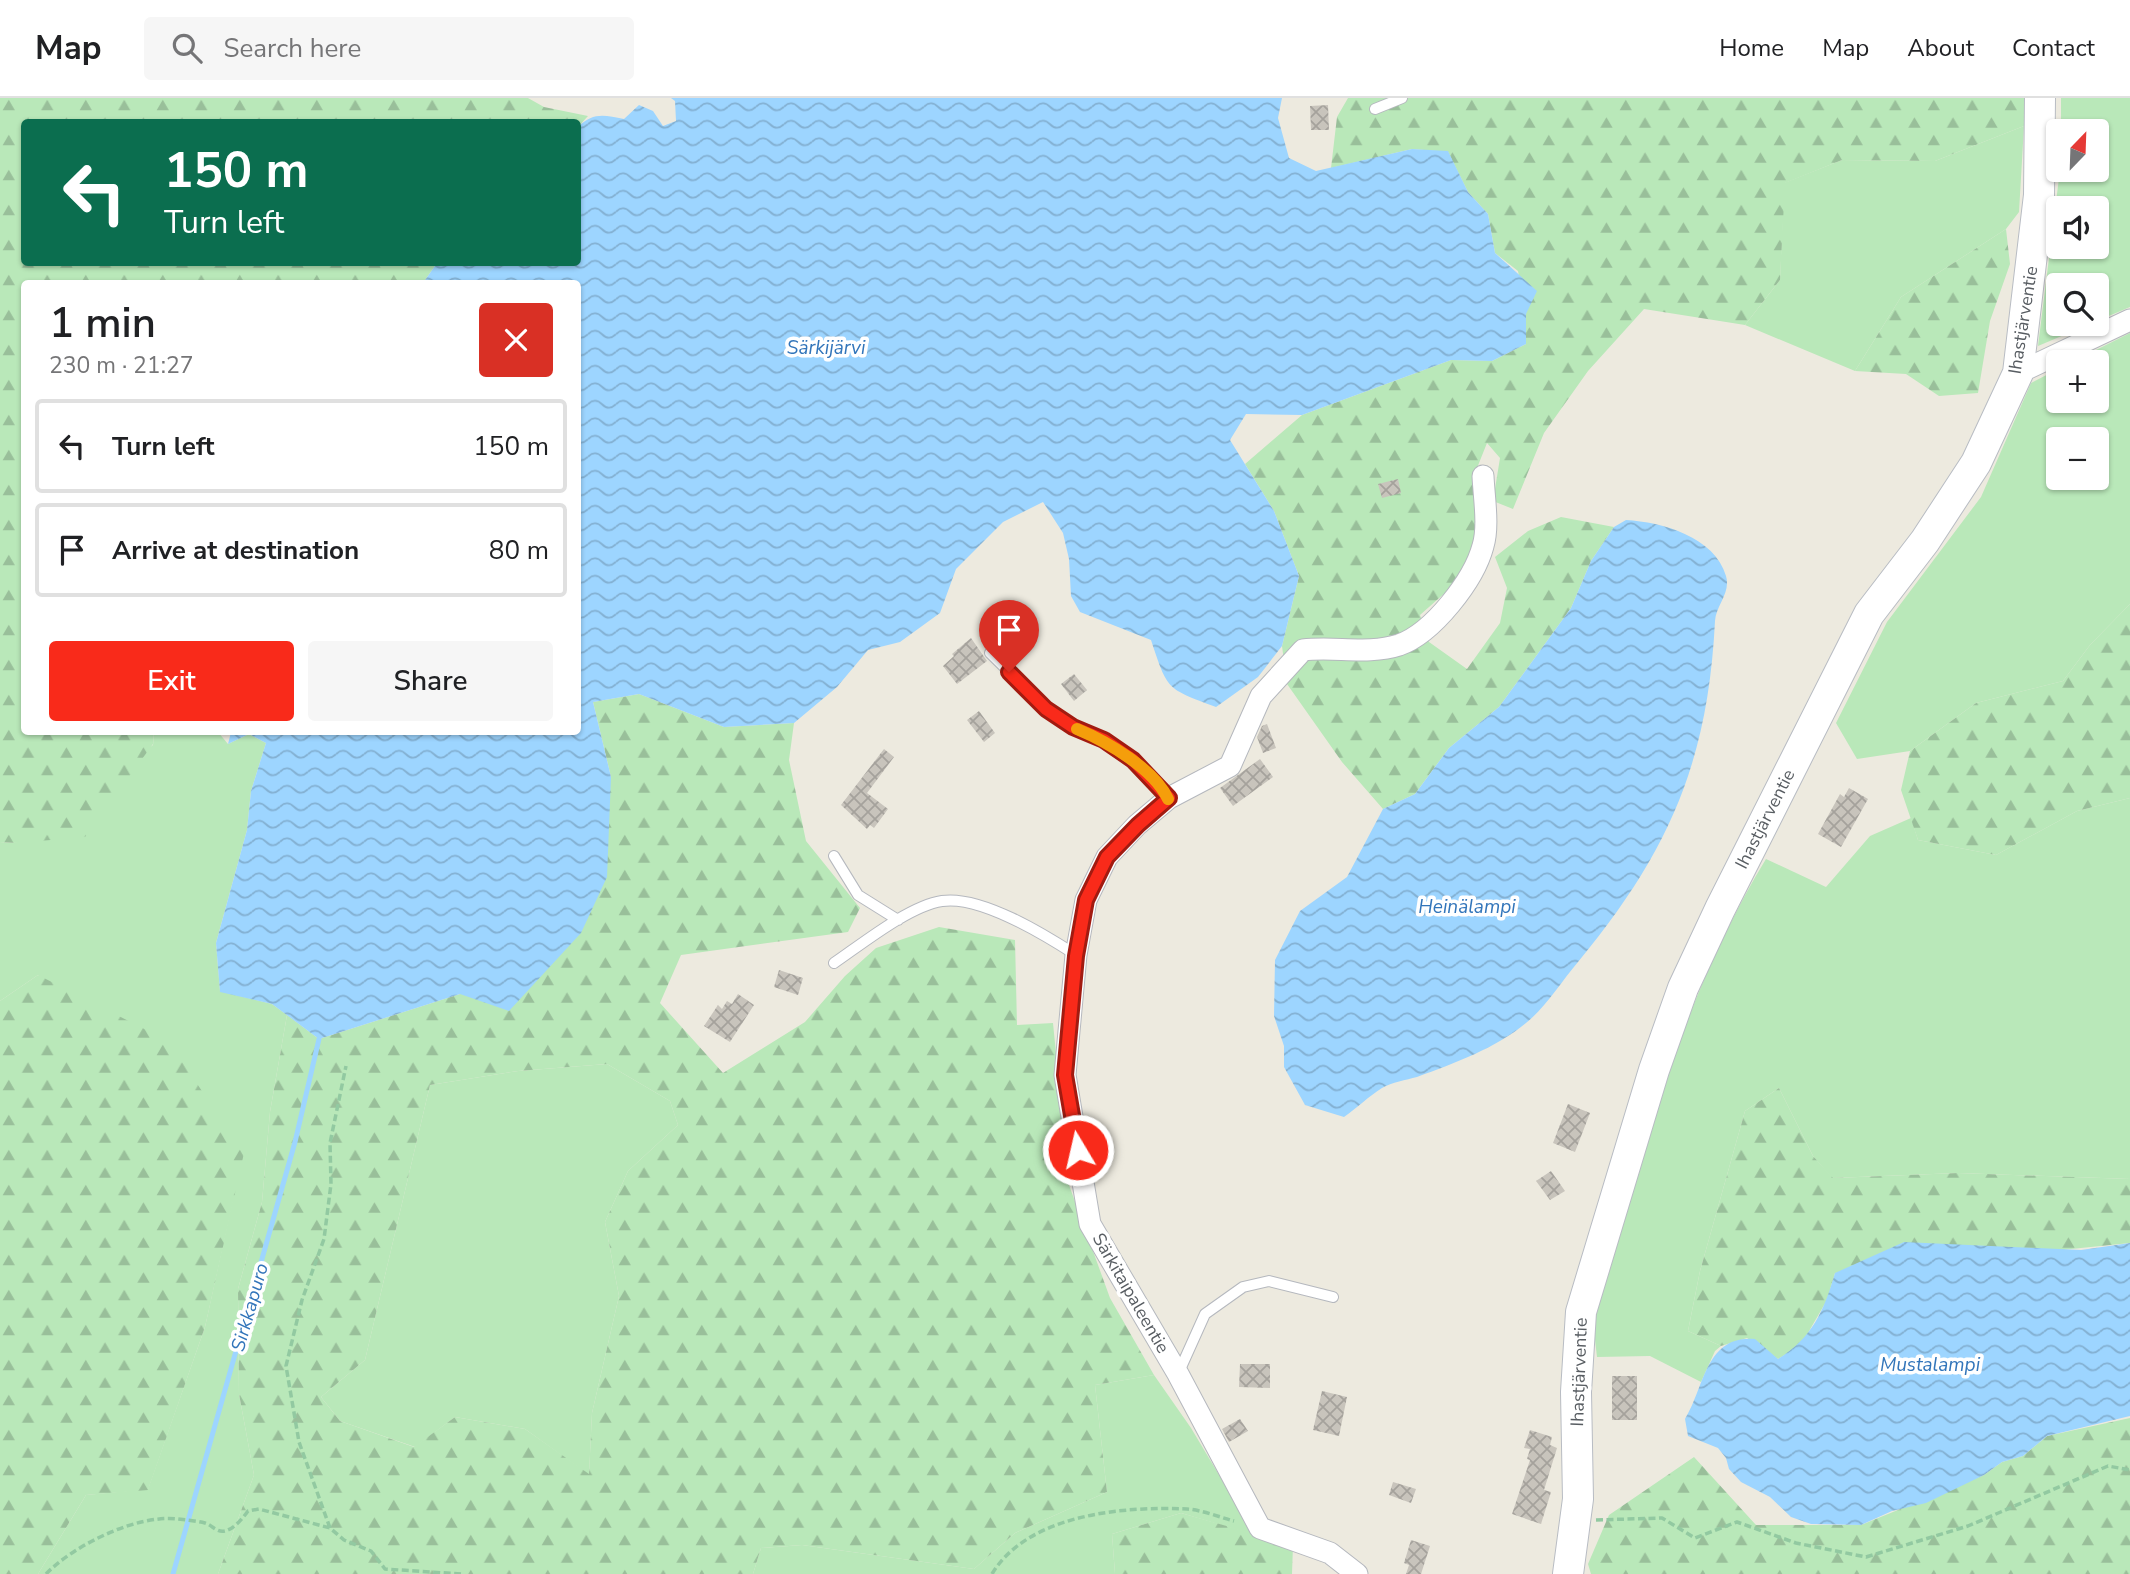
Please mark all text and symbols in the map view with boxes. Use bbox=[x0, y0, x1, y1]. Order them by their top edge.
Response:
search box bbox=[144, 17, 634, 80]
text: Map bbox=[35, 26, 102, 71]
icon: search bbox=[168, 29, 206, 67]
text: Search here bbox=[224, 31, 361, 66]
text: Home bbox=[1719, 32, 1784, 64]
text: Map bbox=[1822, 32, 1869, 64]
text: About bbox=[1907, 32, 1974, 64]
text: Contact bbox=[2012, 32, 2095, 64]
north arrow bbox=[2046, 119, 2109, 182]
map controls bbox=[2046, 119, 2109, 490]
text: 150 m bbox=[164, 137, 308, 204]
icon: left bbox=[49, 147, 140, 238]
button: sound bbox=[2046, 196, 2109, 259]
text: Turn left bbox=[164, 201, 284, 244]
street label: Ihastjärventie bbox=[2003, 264, 2043, 376]
button: search bbox=[2046, 273, 2109, 336]
text: 1 min bbox=[49, 295, 156, 352]
button: close bbox=[479, 303, 553, 377]
water label: Särkijärvi bbox=[787, 335, 866, 361]
text: 230 m · 21:27 bbox=[49, 350, 194, 381]
button: + bbox=[2046, 350, 2109, 413]
icon: left bbox=[53, 427, 91, 465]
button: − bbox=[2046, 427, 2109, 490]
text: Turn left bbox=[112, 429, 215, 464]
text: 150 m bbox=[473, 429, 549, 464]
icon: arrive bbox=[53, 531, 91, 569]
text: Arrive at destination bbox=[112, 533, 359, 568]
text: 80 m bbox=[489, 533, 549, 568]
pin bbox=[979, 600, 1039, 672]
icon: arrive bbox=[990, 611, 1028, 649]
button: Exit bbox=[49, 641, 294, 721]
button: Share bbox=[308, 641, 553, 721]
street label: Ihastjärventie bbox=[1730, 765, 1800, 873]
water label: Heinälampi bbox=[1418, 894, 1516, 920]
position arrow bbox=[1041, 1113, 1115, 1187]
street label: Särkitaipaleentie bbox=[1087, 1229, 1175, 1357]
water label: Sirkkapuro bbox=[225, 1260, 275, 1355]
street label: Ihastjärventie bbox=[1565, 1317, 1593, 1427]
water label: Mustalampi bbox=[1880, 1352, 1981, 1378]

